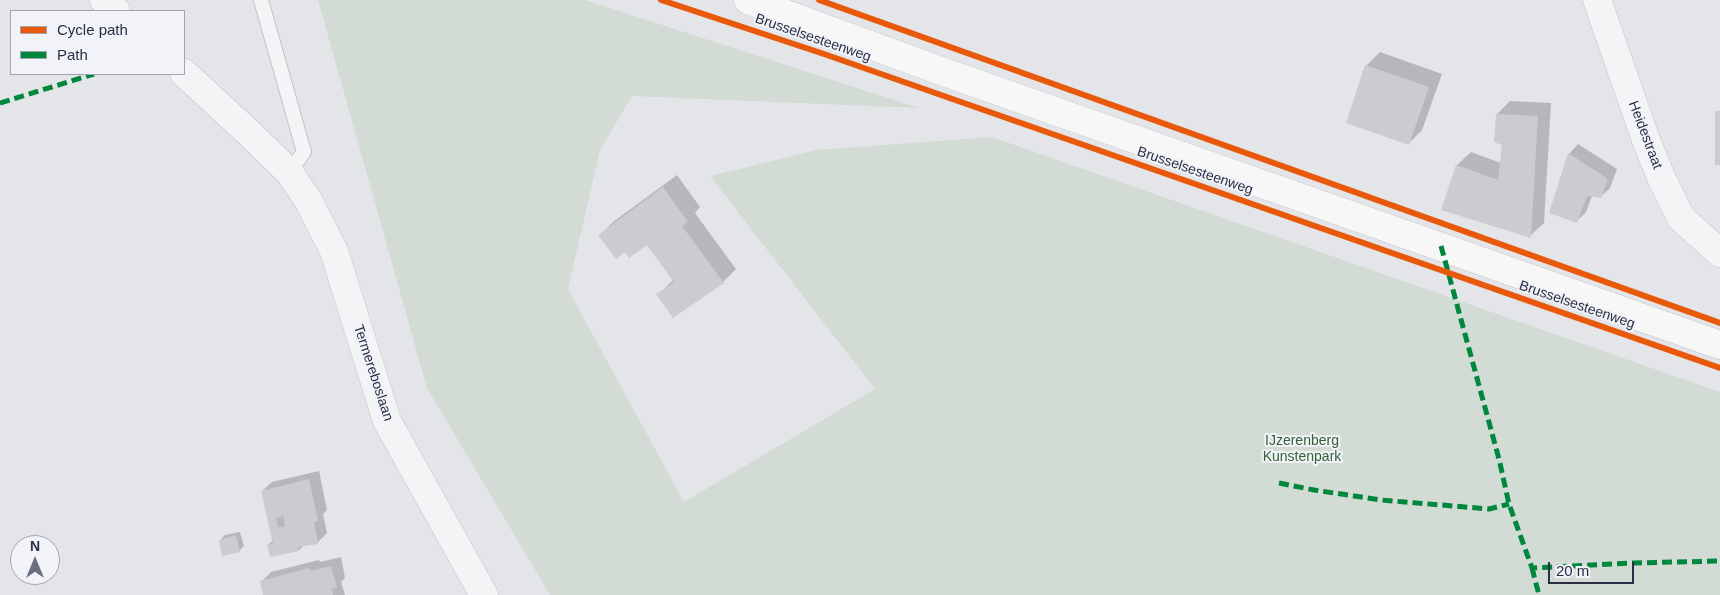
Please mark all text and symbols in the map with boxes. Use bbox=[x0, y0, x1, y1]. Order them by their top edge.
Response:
legend bbox=[10, 10, 185, 75]
street label: Brusselsesteenweg bbox=[753, 10, 873, 66]
text: Cycle path bbox=[57, 21, 128, 38]
text: Path bbox=[57, 46, 88, 63]
street label: Heidestraat bbox=[1624, 99, 1666, 171]
street label: Brusselsesteenweg bbox=[1135, 143, 1255, 199]
street label: Brusselsesteenweg bbox=[1517, 277, 1637, 333]
street label: Termereboslaan bbox=[350, 323, 396, 423]
park label: IJzerenberg Kunstenpark bbox=[1263, 433, 1341, 466]
north arrow bbox=[10, 535, 60, 585]
text: N bbox=[30, 538, 40, 554]
scale bar bbox=[1550, 552, 1636, 584]
text: 20 m bbox=[1556, 562, 1589, 579]

